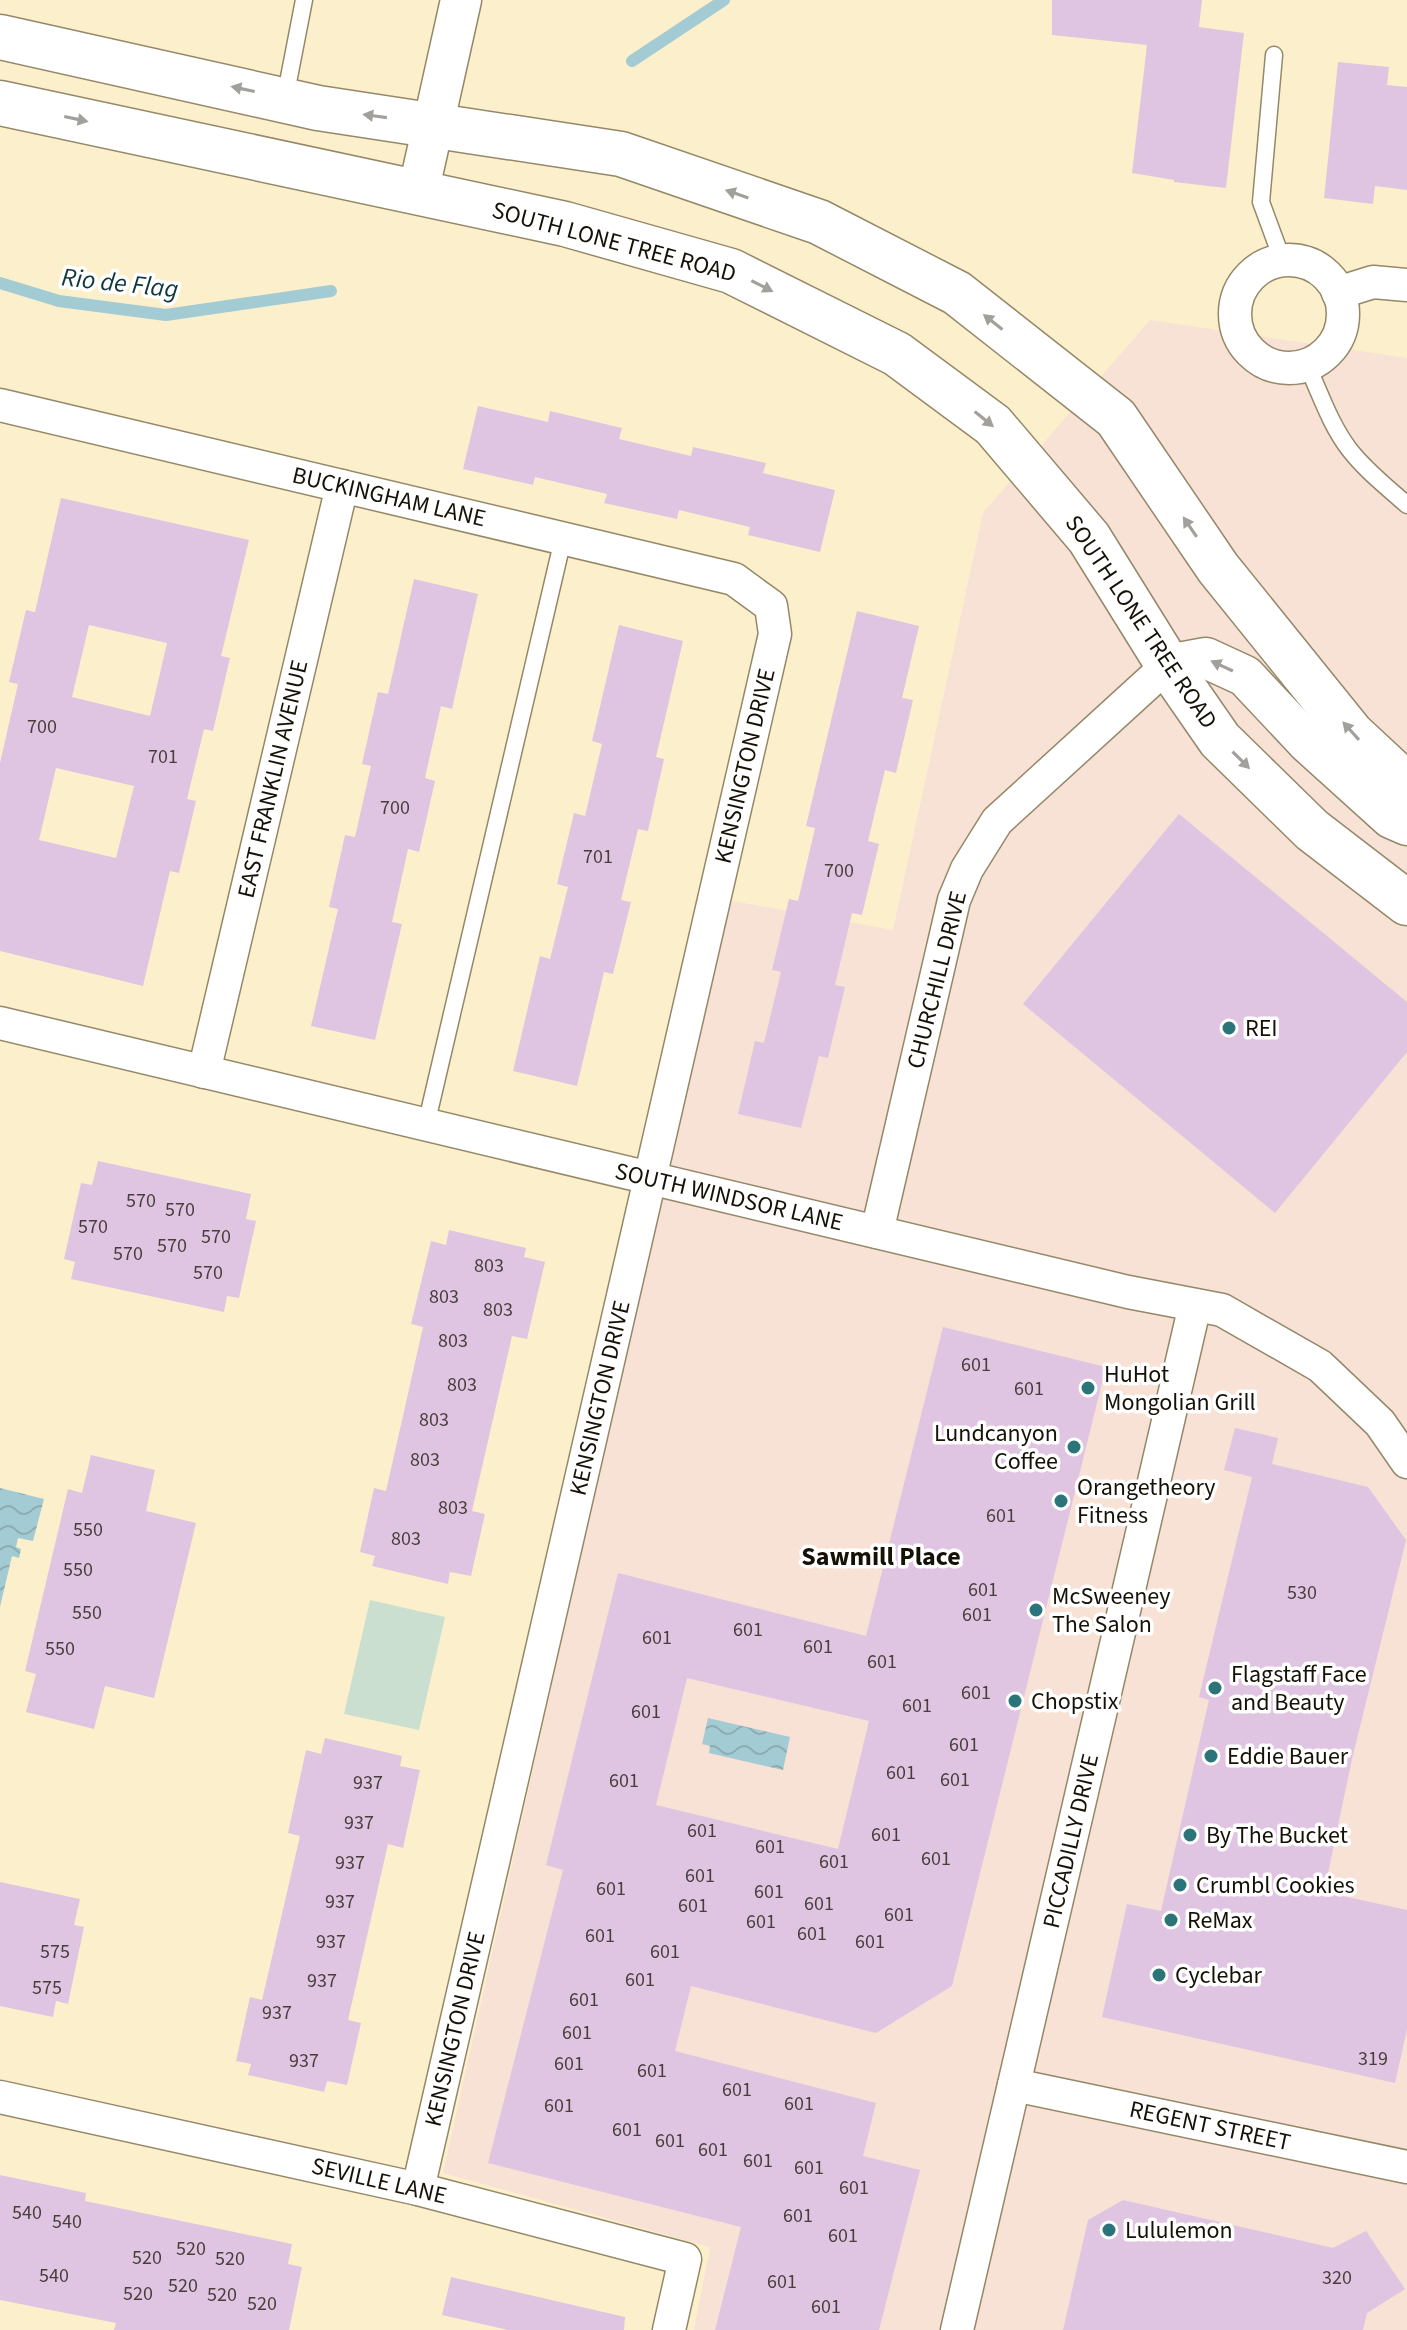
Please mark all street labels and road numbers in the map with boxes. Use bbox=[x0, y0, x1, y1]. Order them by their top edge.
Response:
street label: SOUTH LONE TREE ROAD bbox=[488, 193, 740, 291]
street label: BUCKINGHAM LANE bbox=[289, 458, 489, 536]
street label: SOUTH LONE TREE ROAD bbox=[1056, 508, 1226, 736]
street label: EAST FRANKLIN AVENUE bbox=[229, 657, 317, 901]
street label: KENSINGTON DRIVE bbox=[706, 665, 784, 867]
street label: CHURCHILL DRIVE bbox=[898, 887, 976, 1073]
street label: SOUTH WINDSOR LANE bbox=[611, 1154, 847, 1240]
street label: KENSINGTON DRIVE bbox=[561, 1297, 639, 1499]
street label: PICCADILLY DRIVE bbox=[1034, 1750, 1108, 1932]
street label: KENSINGTON DRIVE bbox=[416, 1928, 494, 2130]
street label: REGENT STREET bbox=[1126, 2092, 1294, 2160]
street label: SEVILLE LANE bbox=[308, 2148, 450, 2214]

